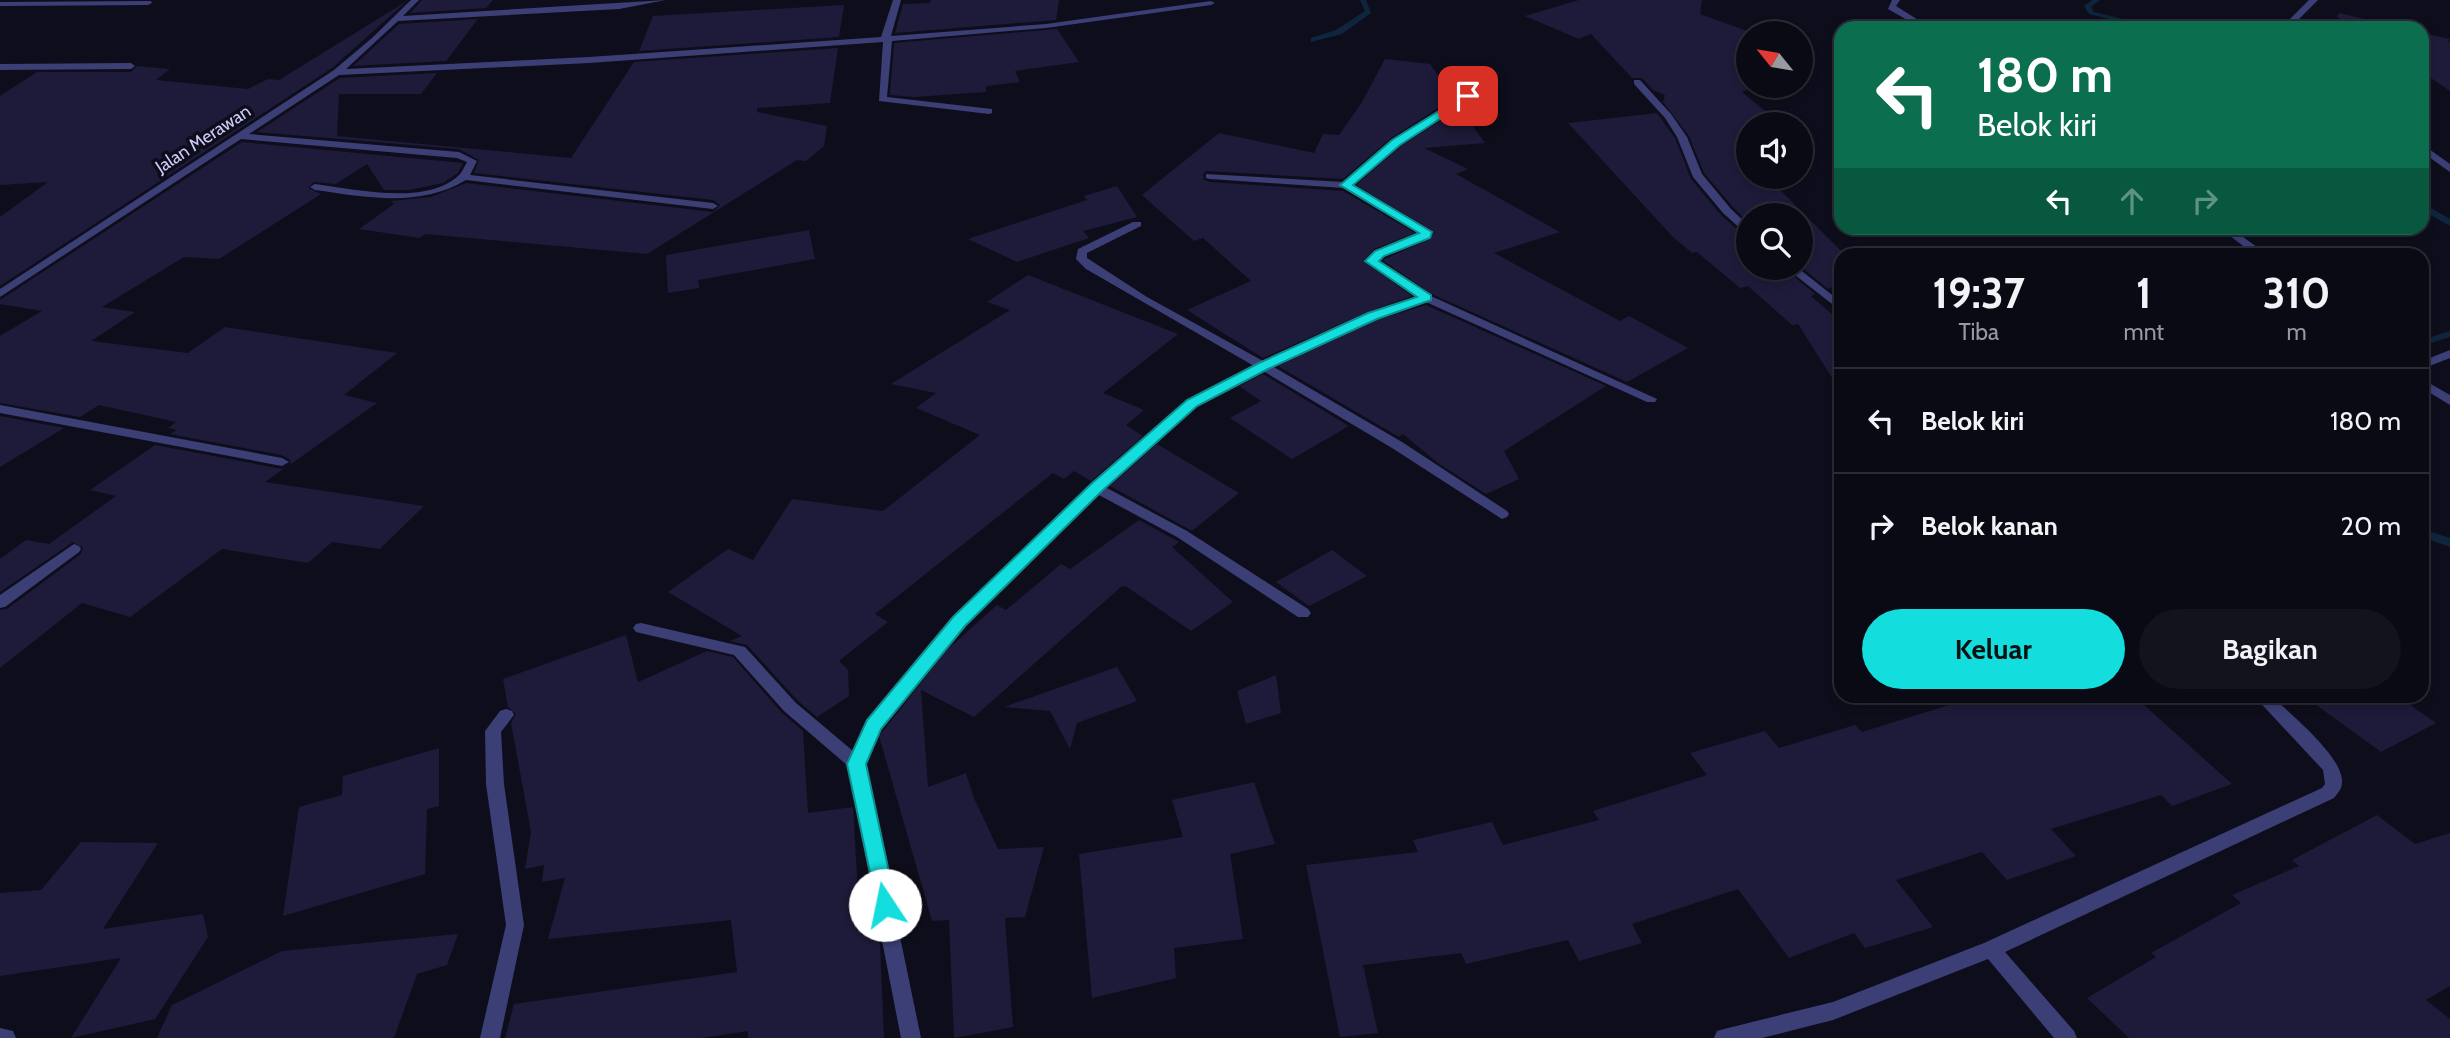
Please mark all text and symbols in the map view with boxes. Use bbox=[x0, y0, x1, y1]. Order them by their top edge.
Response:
north arrow bbox=[1736, 21, 1813, 98]
map controls bbox=[1736, 21, 1813, 280]
text: 180 m bbox=[1977, 45, 2113, 104]
icon: left bbox=[1862, 49, 1953, 140]
pin bbox=[1438, 66, 1498, 126]
icon: arrive bbox=[1449, 77, 1487, 115]
street label: Jalan Merawan bbox=[150, 100, 255, 179]
text: Belok kiri bbox=[1977, 105, 2097, 144]
button: sound bbox=[1736, 112, 1813, 189]
icon: left bbox=[2040, 182, 2078, 220]
icon: ahead bbox=[2113, 182, 2151, 220]
icon: right bbox=[2186, 182, 2224, 220]
button: search bbox=[1736, 203, 1813, 280]
text: 19:37 bbox=[1933, 267, 2025, 319]
text: 1 bbox=[2136, 267, 2152, 319]
text: 310 bbox=[2263, 267, 2330, 319]
text: Tiba bbox=[1958, 318, 1999, 346]
text: mnt bbox=[2124, 318, 2164, 346]
text: m bbox=[2286, 318, 2307, 346]
icon: left bbox=[1862, 402, 1900, 440]
text: Belok kiri bbox=[1921, 405, 2024, 437]
text: 180 m bbox=[2330, 405, 2401, 437]
icon: right bbox=[1862, 507, 1900, 545]
text: Belok kanan bbox=[1921, 510, 2058, 542]
text: 20 m bbox=[2341, 510, 2401, 542]
button: Keluar bbox=[1862, 609, 2125, 689]
button: Bagikan bbox=[2139, 609, 2401, 689]
position arrow bbox=[848, 868, 922, 942]

